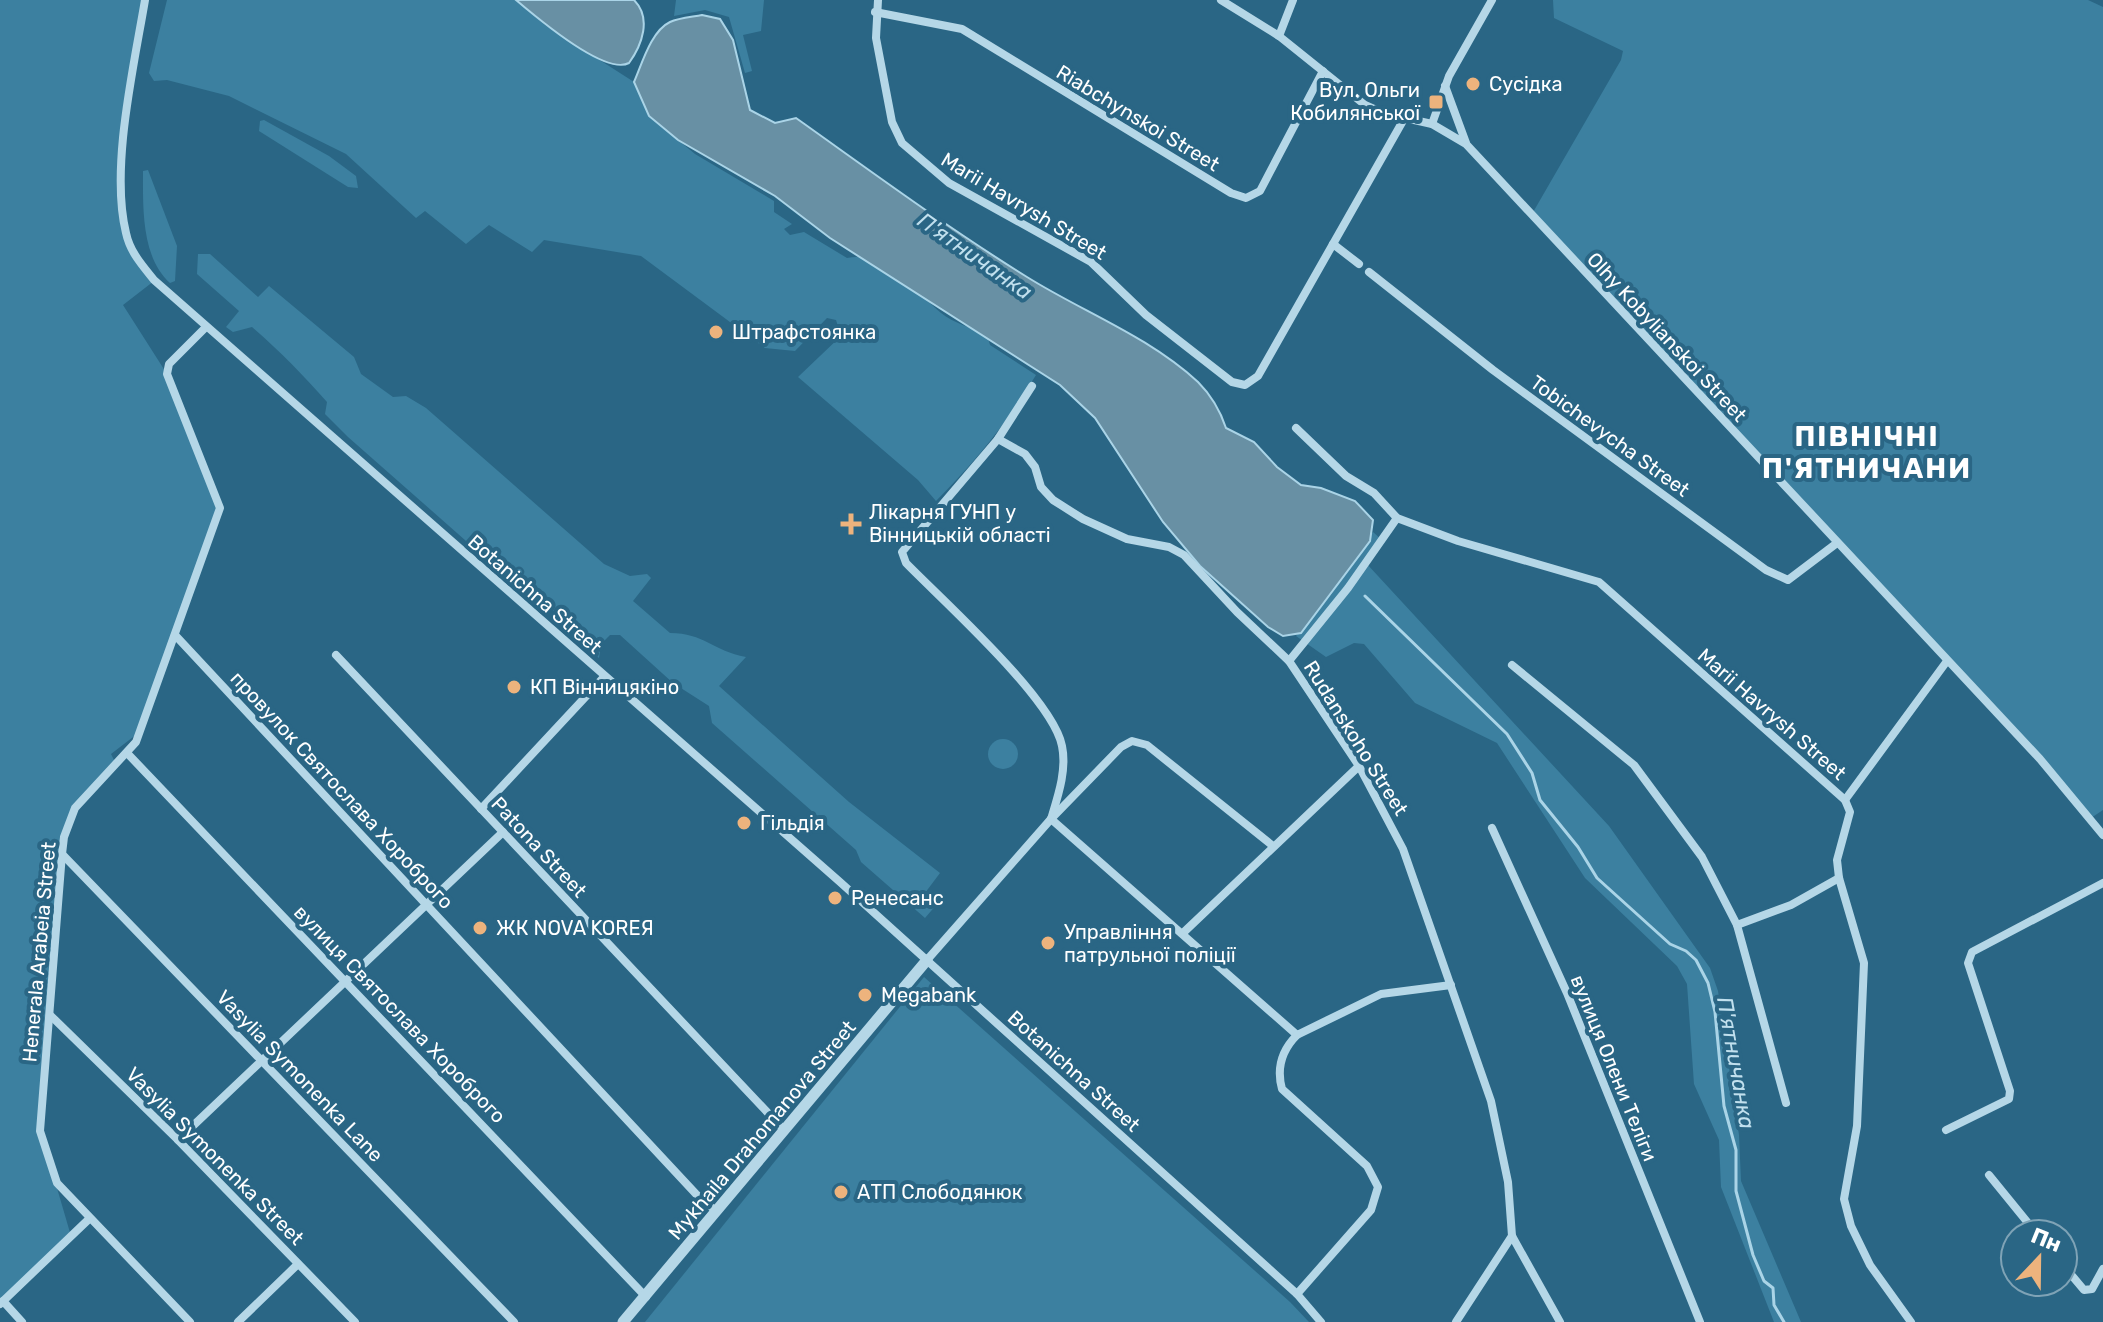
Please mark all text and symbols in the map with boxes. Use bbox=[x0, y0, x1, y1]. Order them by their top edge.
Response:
street label: Riabchynskoi Street bbox=[1052, 60, 1224, 176]
place label: Сусідка bbox=[1489, 72, 1563, 96]
marker: Сусідка bbox=[1464, 75, 1482, 93]
place label: Вул. Ольги Кобилянської bbox=[1290, 78, 1421, 125]
marker: Вул. Ольги Кобилянської bbox=[1427, 93, 1445, 111]
street label: Marii Havrysh Street bbox=[937, 147, 1111, 265]
water label: П'ятничанка bbox=[913, 207, 1037, 305]
street label: Olhy Kobylianskoi Street bbox=[1582, 247, 1752, 427]
place label: Штрафстоянка bbox=[732, 320, 876, 344]
marker: Штрафстоянка bbox=[707, 323, 725, 341]
street label: Tobichevycha Street bbox=[1526, 370, 1694, 502]
district label: ПІВНІЧНІ П'ЯТНИЧАНИ bbox=[1762, 420, 1972, 485]
place label: Лікарня ГУНП у Вінницькій області bbox=[869, 500, 1051, 547]
marker: Лікарня ГУНП у Вінницькій області bbox=[840, 513, 862, 535]
street label: Botanichna Street bbox=[463, 529, 607, 659]
street label: Marii Havrysh Street bbox=[1693, 643, 1851, 785]
street label: Rudanskoho Street bbox=[1299, 656, 1413, 820]
street label: провулок Святослава Хороброго bbox=[225, 666, 459, 914]
place label: КП Вінницякіно bbox=[530, 675, 679, 699]
marker: КП Вінницякіно bbox=[505, 678, 523, 696]
street label: Patona Street bbox=[486, 792, 592, 902]
place label: Гільдія bbox=[760, 811, 825, 835]
marker: Гільдія bbox=[735, 814, 753, 832]
street label: Henerala Arabeia Street bbox=[17, 841, 61, 1063]
place label: Ренесанс bbox=[851, 886, 944, 910]
marker: Ренесанс bbox=[826, 889, 844, 907]
street label: вулиця Святослава Хороброго bbox=[289, 900, 511, 1128]
place label: ЖК NOVA KOREЯ bbox=[496, 916, 654, 940]
marker: ЖК NOVA KOREЯ bbox=[471, 919, 489, 937]
place label: Управління патрульної поліції bbox=[1064, 920, 1237, 967]
marker: Управління патрульної поліції bbox=[1039, 934, 1057, 952]
street label: вулиця Олени Теліги bbox=[1566, 971, 1662, 1165]
place label: Megabank bbox=[881, 983, 977, 1007]
street label: Vasylia Symonenka Lane bbox=[212, 985, 388, 1167]
marker: Megabank bbox=[856, 986, 874, 1004]
water label: П'ятничанка bbox=[1711, 995, 1761, 1131]
street label: Botanichna Street bbox=[1003, 1005, 1145, 1137]
street label: Mykhaila Drahomanova Street bbox=[663, 1015, 861, 1244]
street label: Vasylia Symonenka Street bbox=[121, 1062, 309, 1250]
place label: АТП Слободянюк bbox=[857, 1180, 1023, 1204]
marker: АТП Слободянюк bbox=[832, 1183, 850, 1201]
north arrow bbox=[1999, 1218, 2079, 1298]
text: Пн bbox=[2027, 1222, 2065, 1258]

